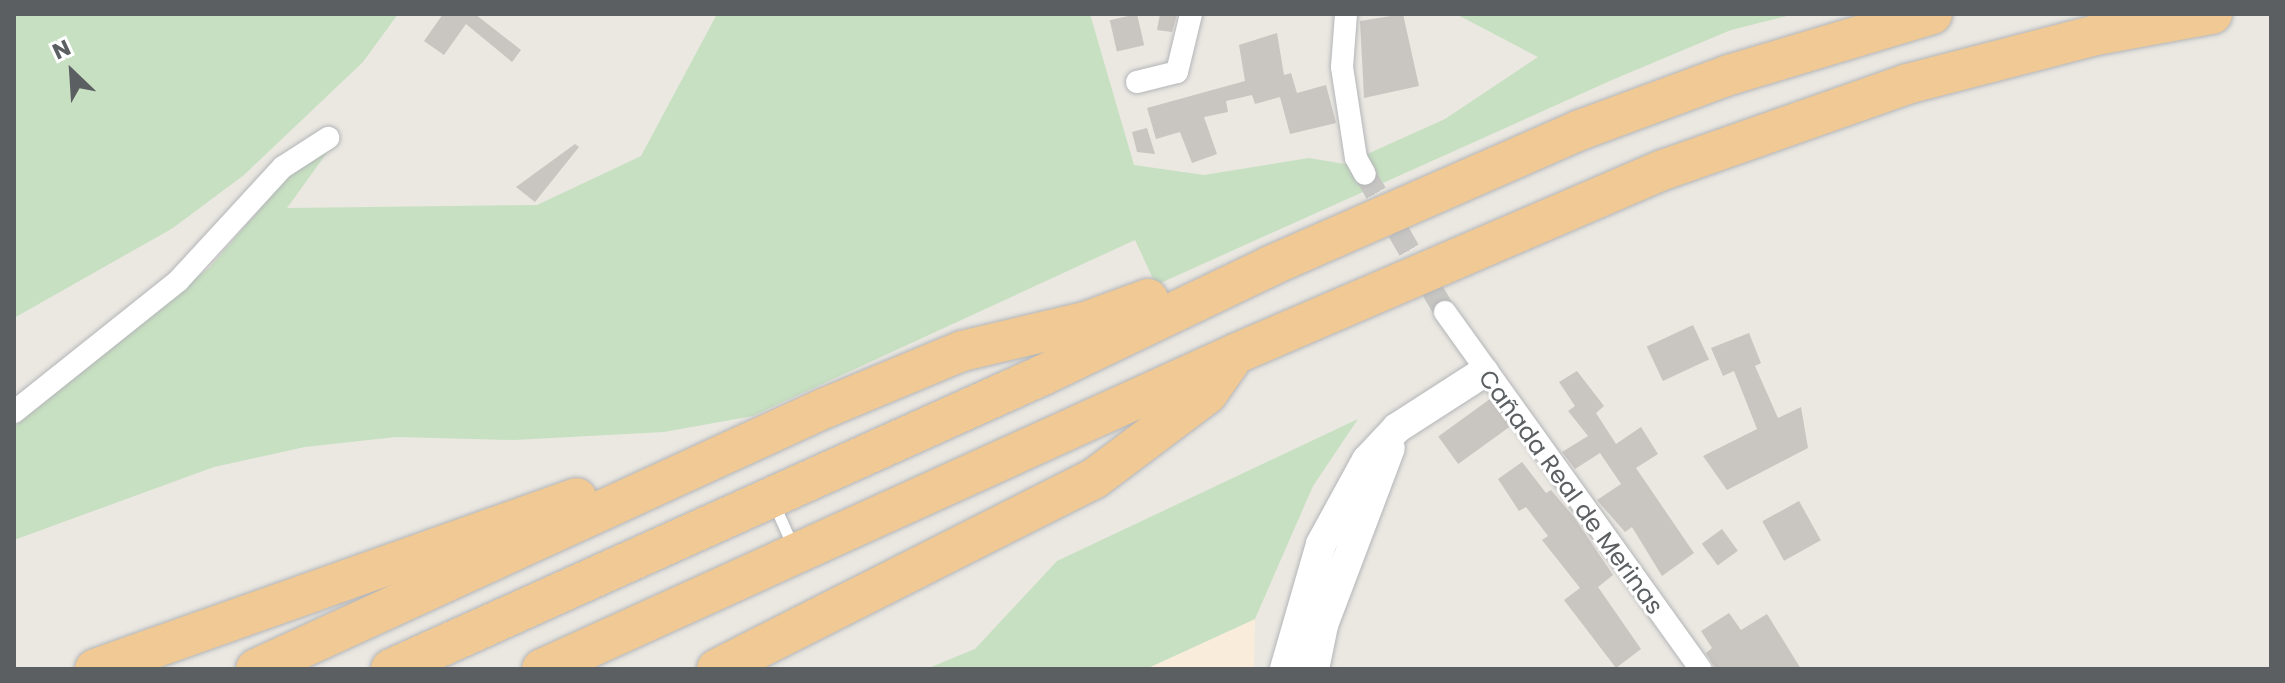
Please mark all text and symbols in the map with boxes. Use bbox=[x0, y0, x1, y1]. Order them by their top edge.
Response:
north arrow bbox=[32, 32, 112, 112]
text: N bbox=[48, 32, 76, 67]
street label: Cañada Real de Merinas bbox=[1473, 364, 1669, 620]

